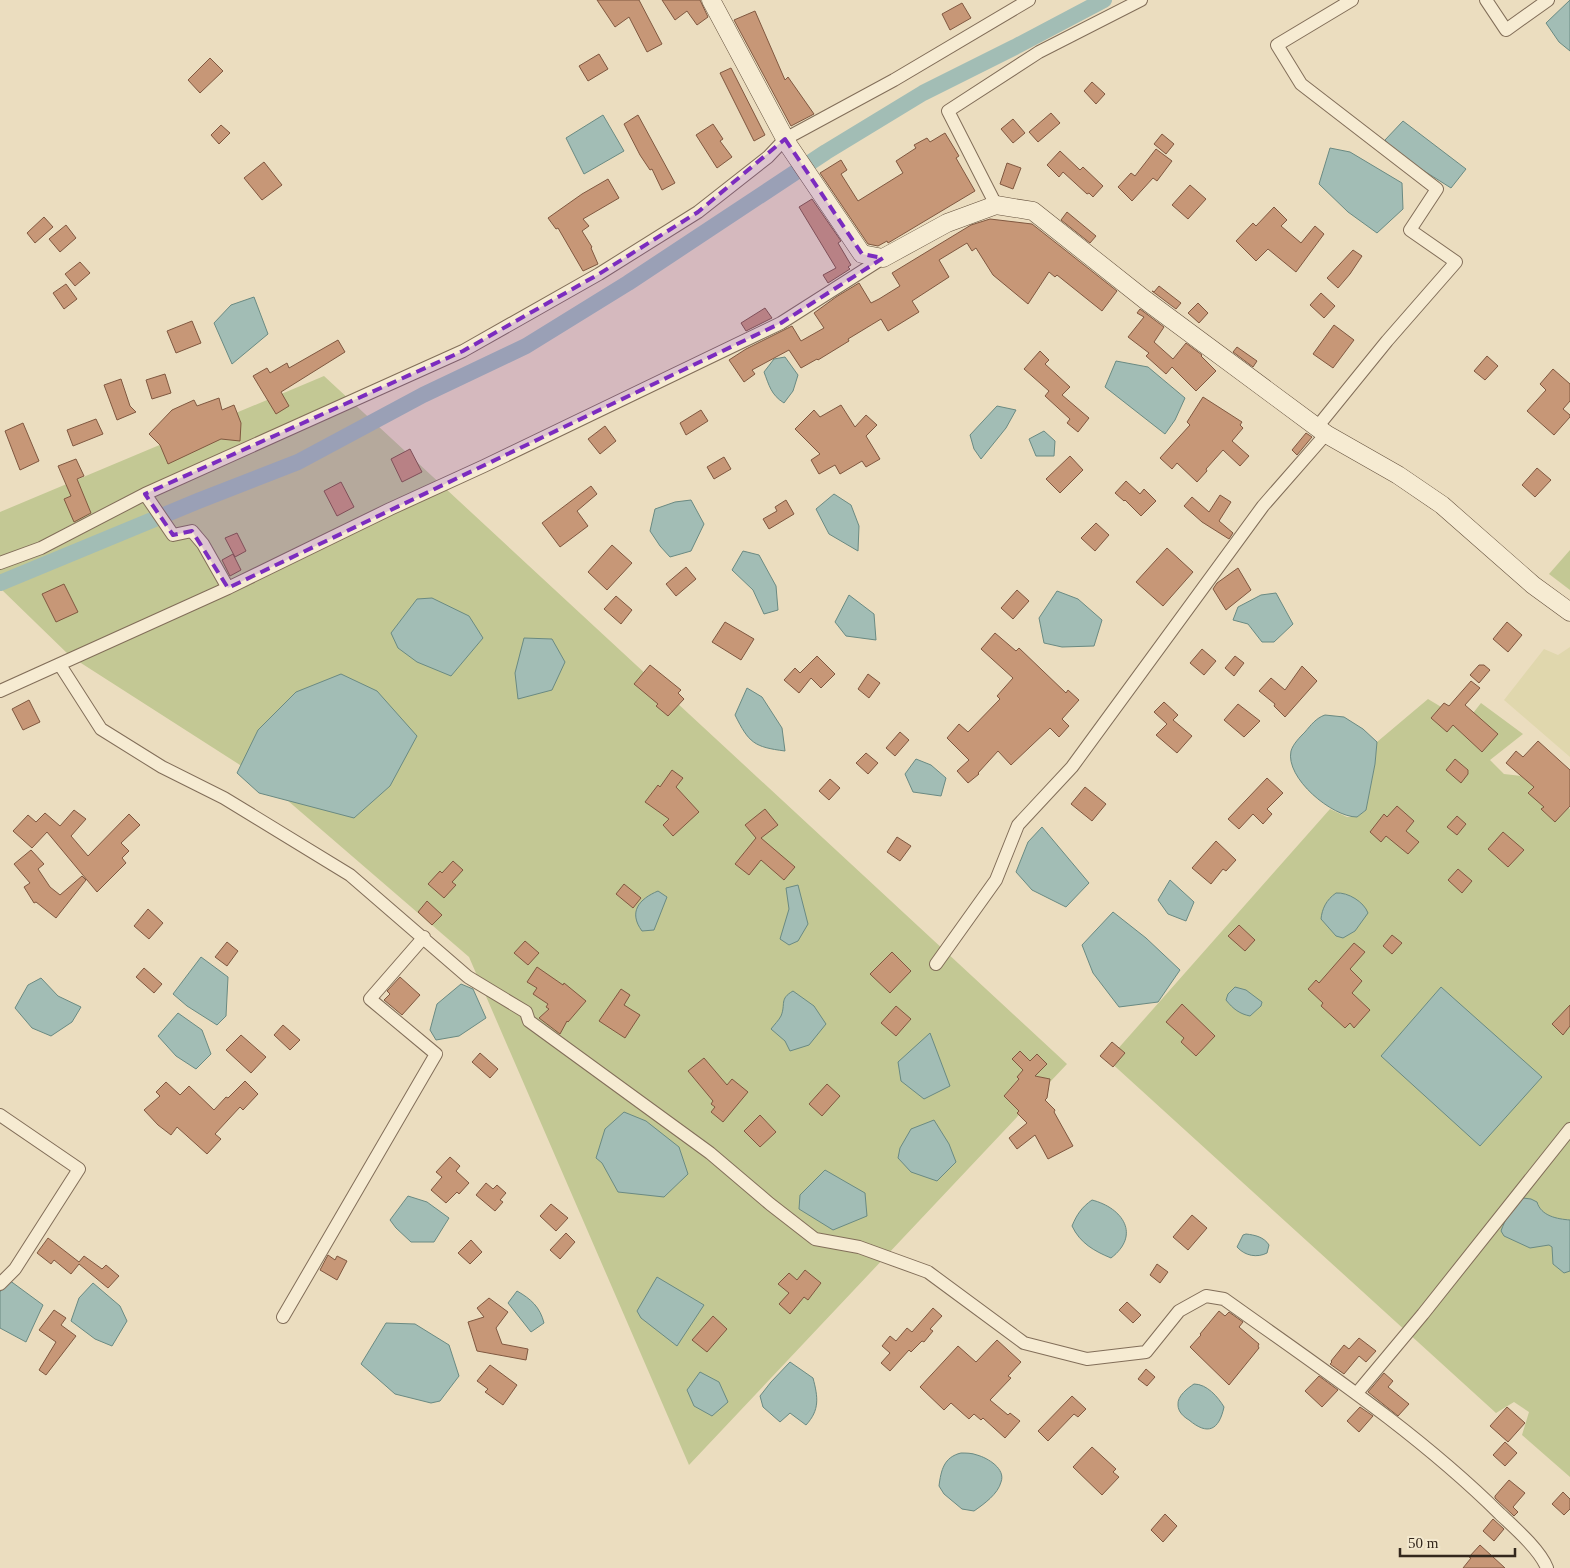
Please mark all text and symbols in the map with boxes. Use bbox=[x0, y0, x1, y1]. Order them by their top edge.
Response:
scale bar bbox=[1400, 1526, 1515, 1558]
text: 50 m bbox=[1408, 1535, 1439, 1551]

